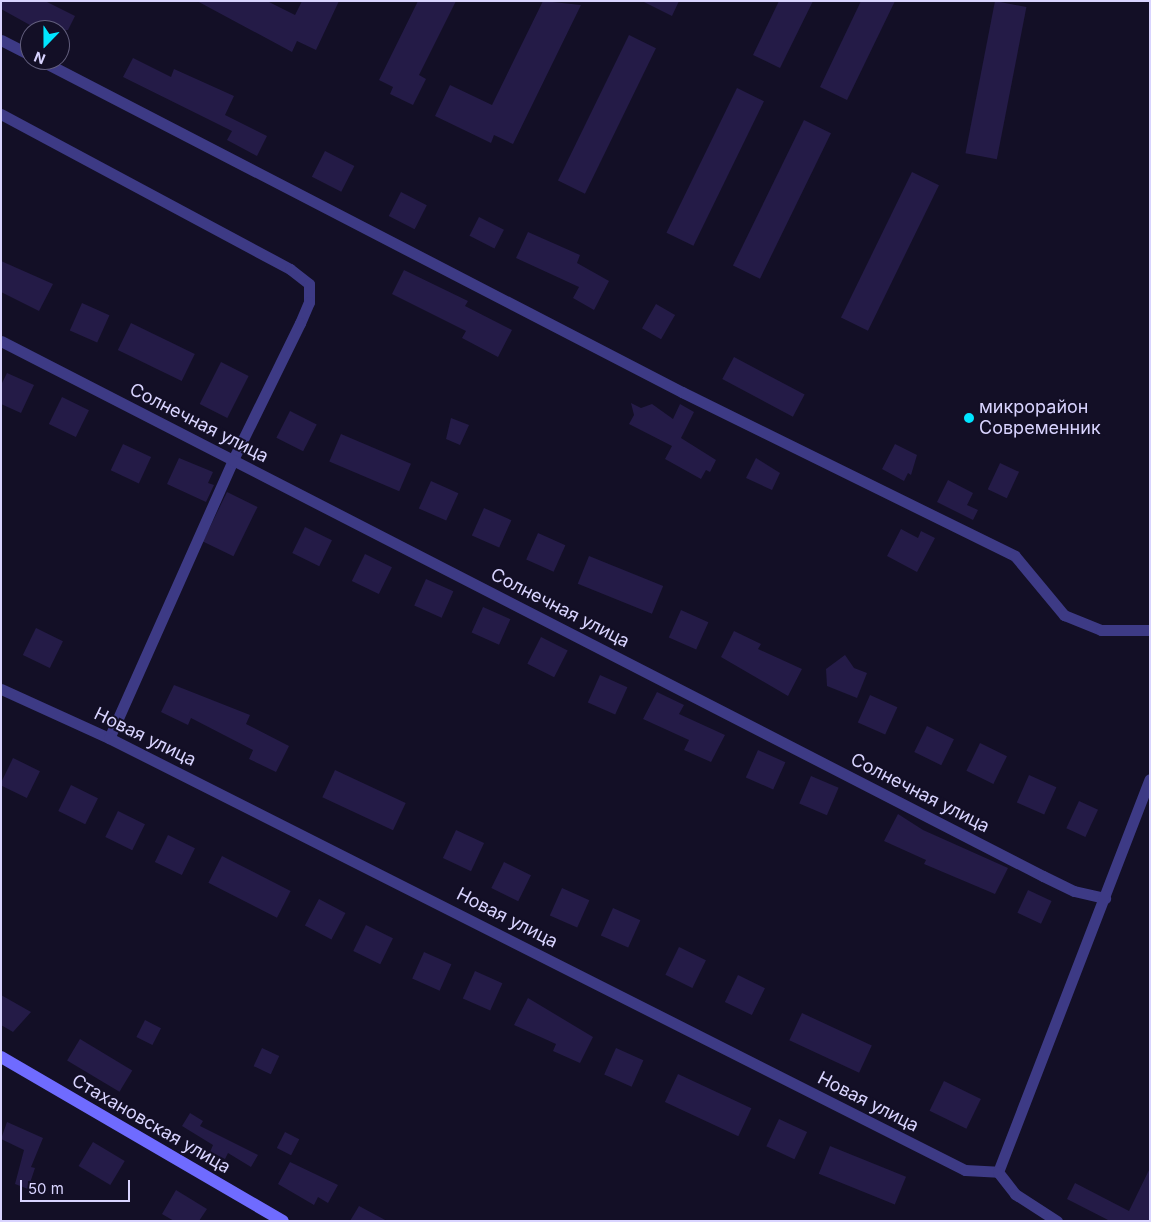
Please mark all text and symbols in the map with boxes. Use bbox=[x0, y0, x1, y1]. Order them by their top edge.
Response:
north arrow bbox=[20, 20, 70, 70]
text: N bbox=[31, 49, 48, 68]
street label: Солнечная улица bbox=[126, 379, 272, 467]
place label: микрорайон Современник bbox=[979, 397, 1101, 439]
marker: микрорайон Современник bbox=[963, 412, 975, 424]
street label: Солнечная улица bbox=[487, 564, 633, 652]
street label: Новая улица bbox=[91, 703, 199, 771]
street label: Солнечная улица bbox=[847, 749, 993, 837]
street label: Новая улица bbox=[453, 883, 561, 953]
street label: Новая улица bbox=[814, 1067, 922, 1137]
street label: Стахановская улица bbox=[68, 1070, 234, 1178]
scale bar bbox=[22, 1170, 132, 1202]
text: 50 m bbox=[28, 1179, 64, 1198]

